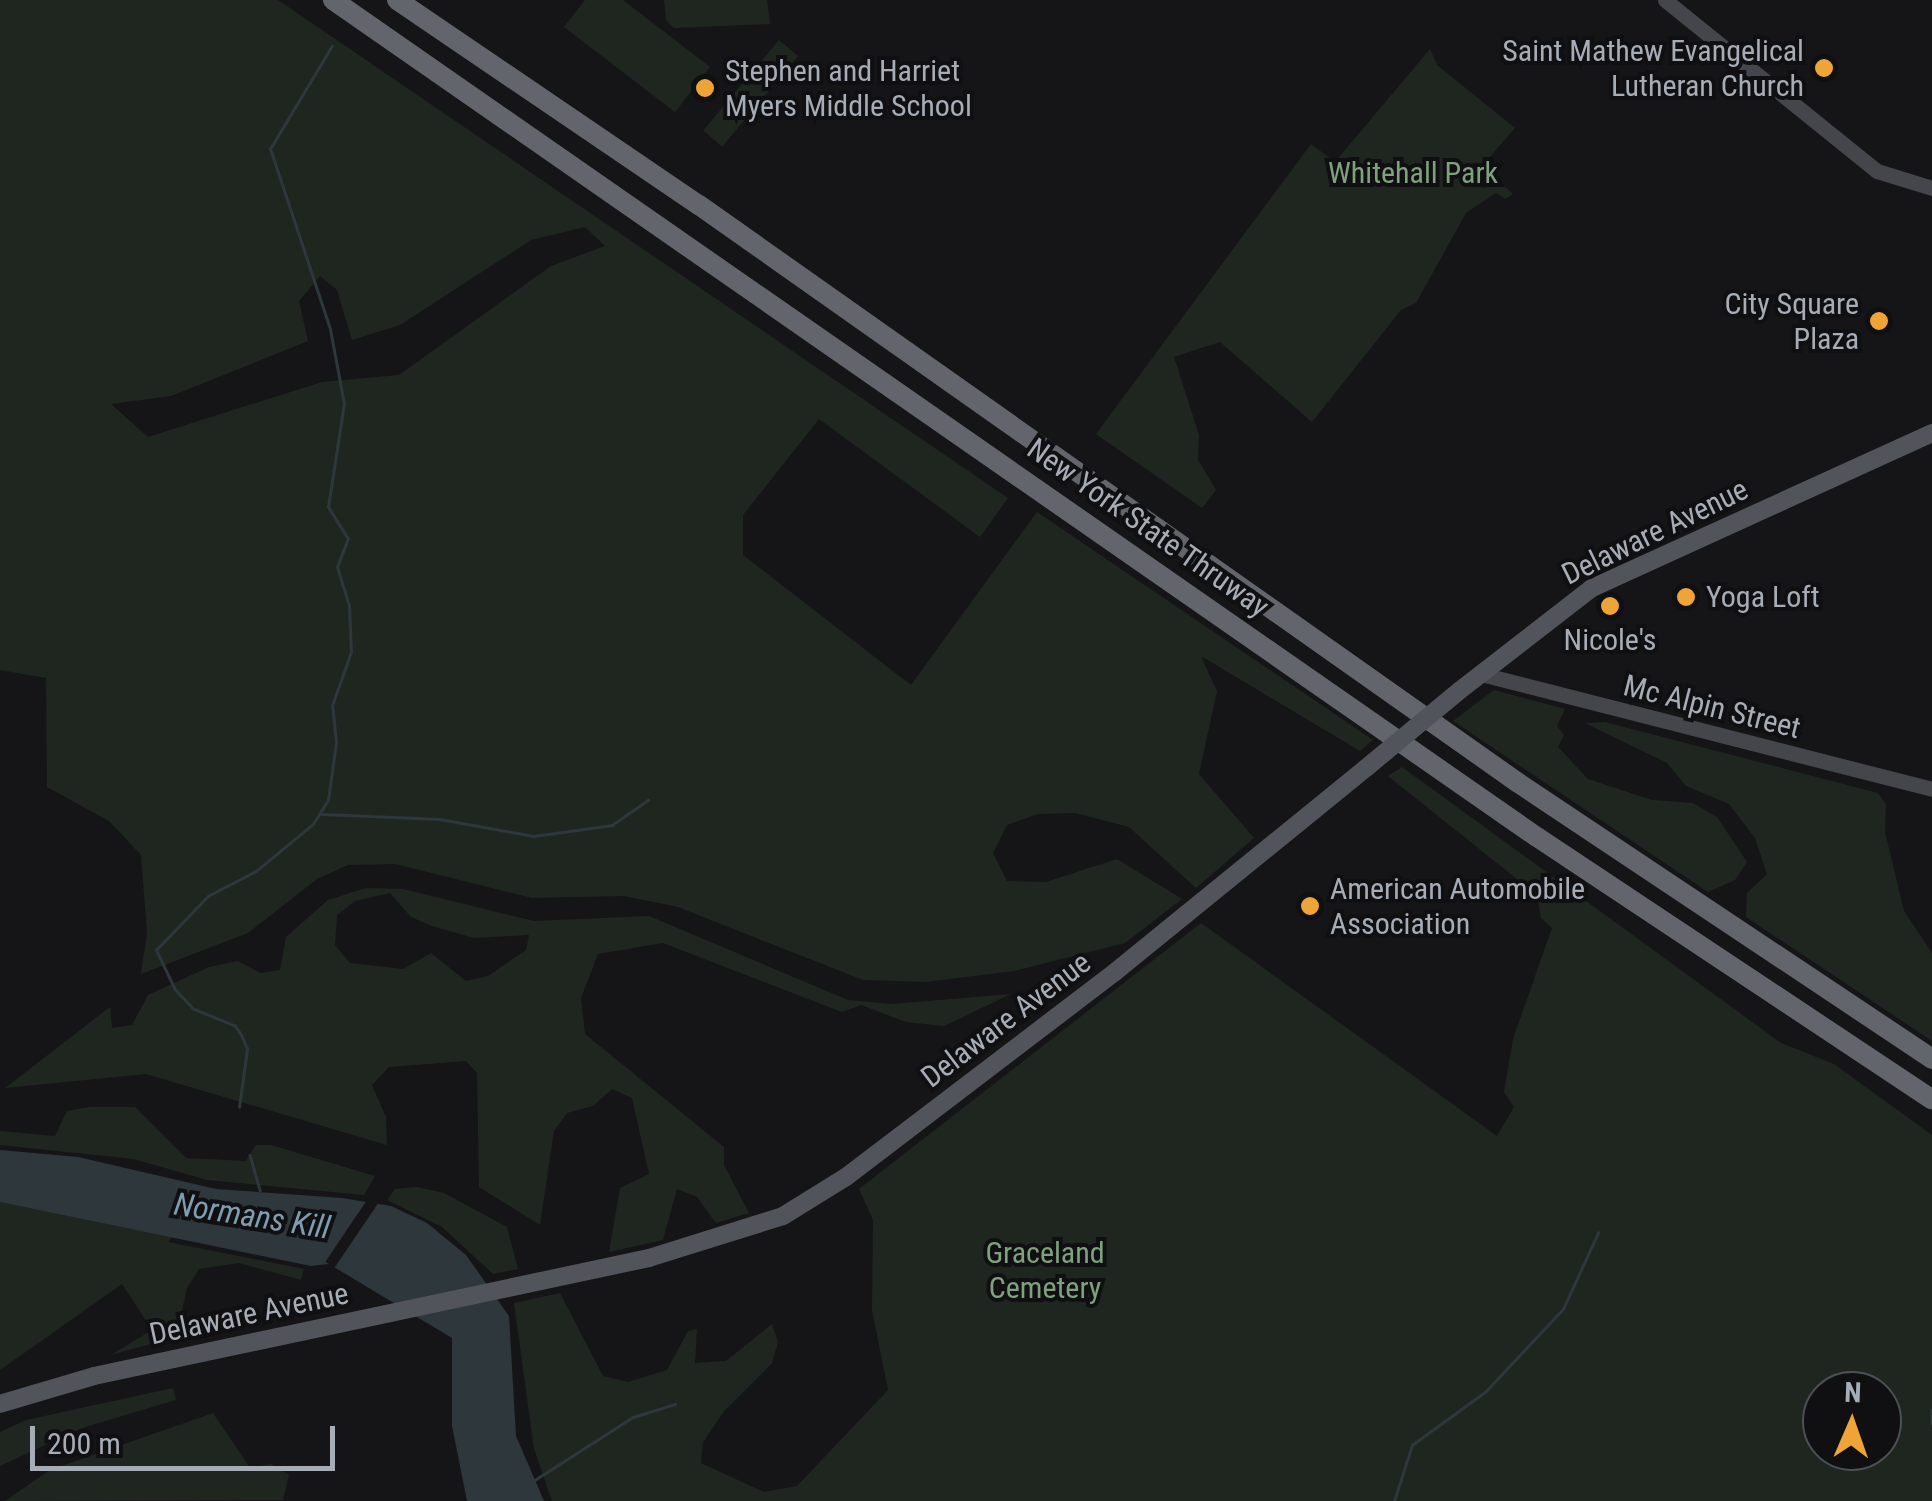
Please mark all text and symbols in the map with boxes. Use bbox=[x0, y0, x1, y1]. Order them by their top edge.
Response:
place label: Saint Mathew Evangelical Lutheran Church bbox=[1502, 33, 1804, 104]
place label: Stephen and Harriet Myers Middle School bbox=[725, 53, 972, 124]
marker: Saint Mathew Evangelical Lutheran Church bbox=[1813, 57, 1835, 79]
marker: Stephen and Harriet Myers Middle School bbox=[694, 77, 716, 99]
park label: Whitehall Park bbox=[1328, 155, 1498, 191]
place label: City Square Plaza bbox=[1724, 286, 1859, 356]
marker: City Square Plaza bbox=[1868, 310, 1890, 332]
street label: New York State Thruway bbox=[1020, 431, 1276, 625]
street label: Delaware Avenue bbox=[1556, 471, 1754, 593]
place label: Yoga Loft bbox=[1706, 579, 1820, 615]
marker: Yoga Loft bbox=[1675, 586, 1697, 608]
marker: Nicole's bbox=[1599, 595, 1621, 617]
place label: Nicole's bbox=[1564, 622, 1656, 658]
street label: Mc Alpin Street bbox=[1620, 668, 1804, 746]
place label: American Automobile Association bbox=[1330, 871, 1585, 942]
marker: American Automobile Association bbox=[1299, 895, 1321, 917]
street label: Delaware Avenue bbox=[914, 945, 1098, 1095]
water label: Normans Kill bbox=[171, 1185, 333, 1247]
park label: Graceland Cemetery bbox=[985, 1235, 1105, 1306]
street label: Delaware Avenue bbox=[146, 1275, 352, 1353]
north arrow bbox=[1802, 1371, 1902, 1471]
text: N bbox=[1844, 1376, 1862, 1409]
scale bar bbox=[35, 1406, 340, 1468]
text: 200 m bbox=[47, 1426, 121, 1461]

